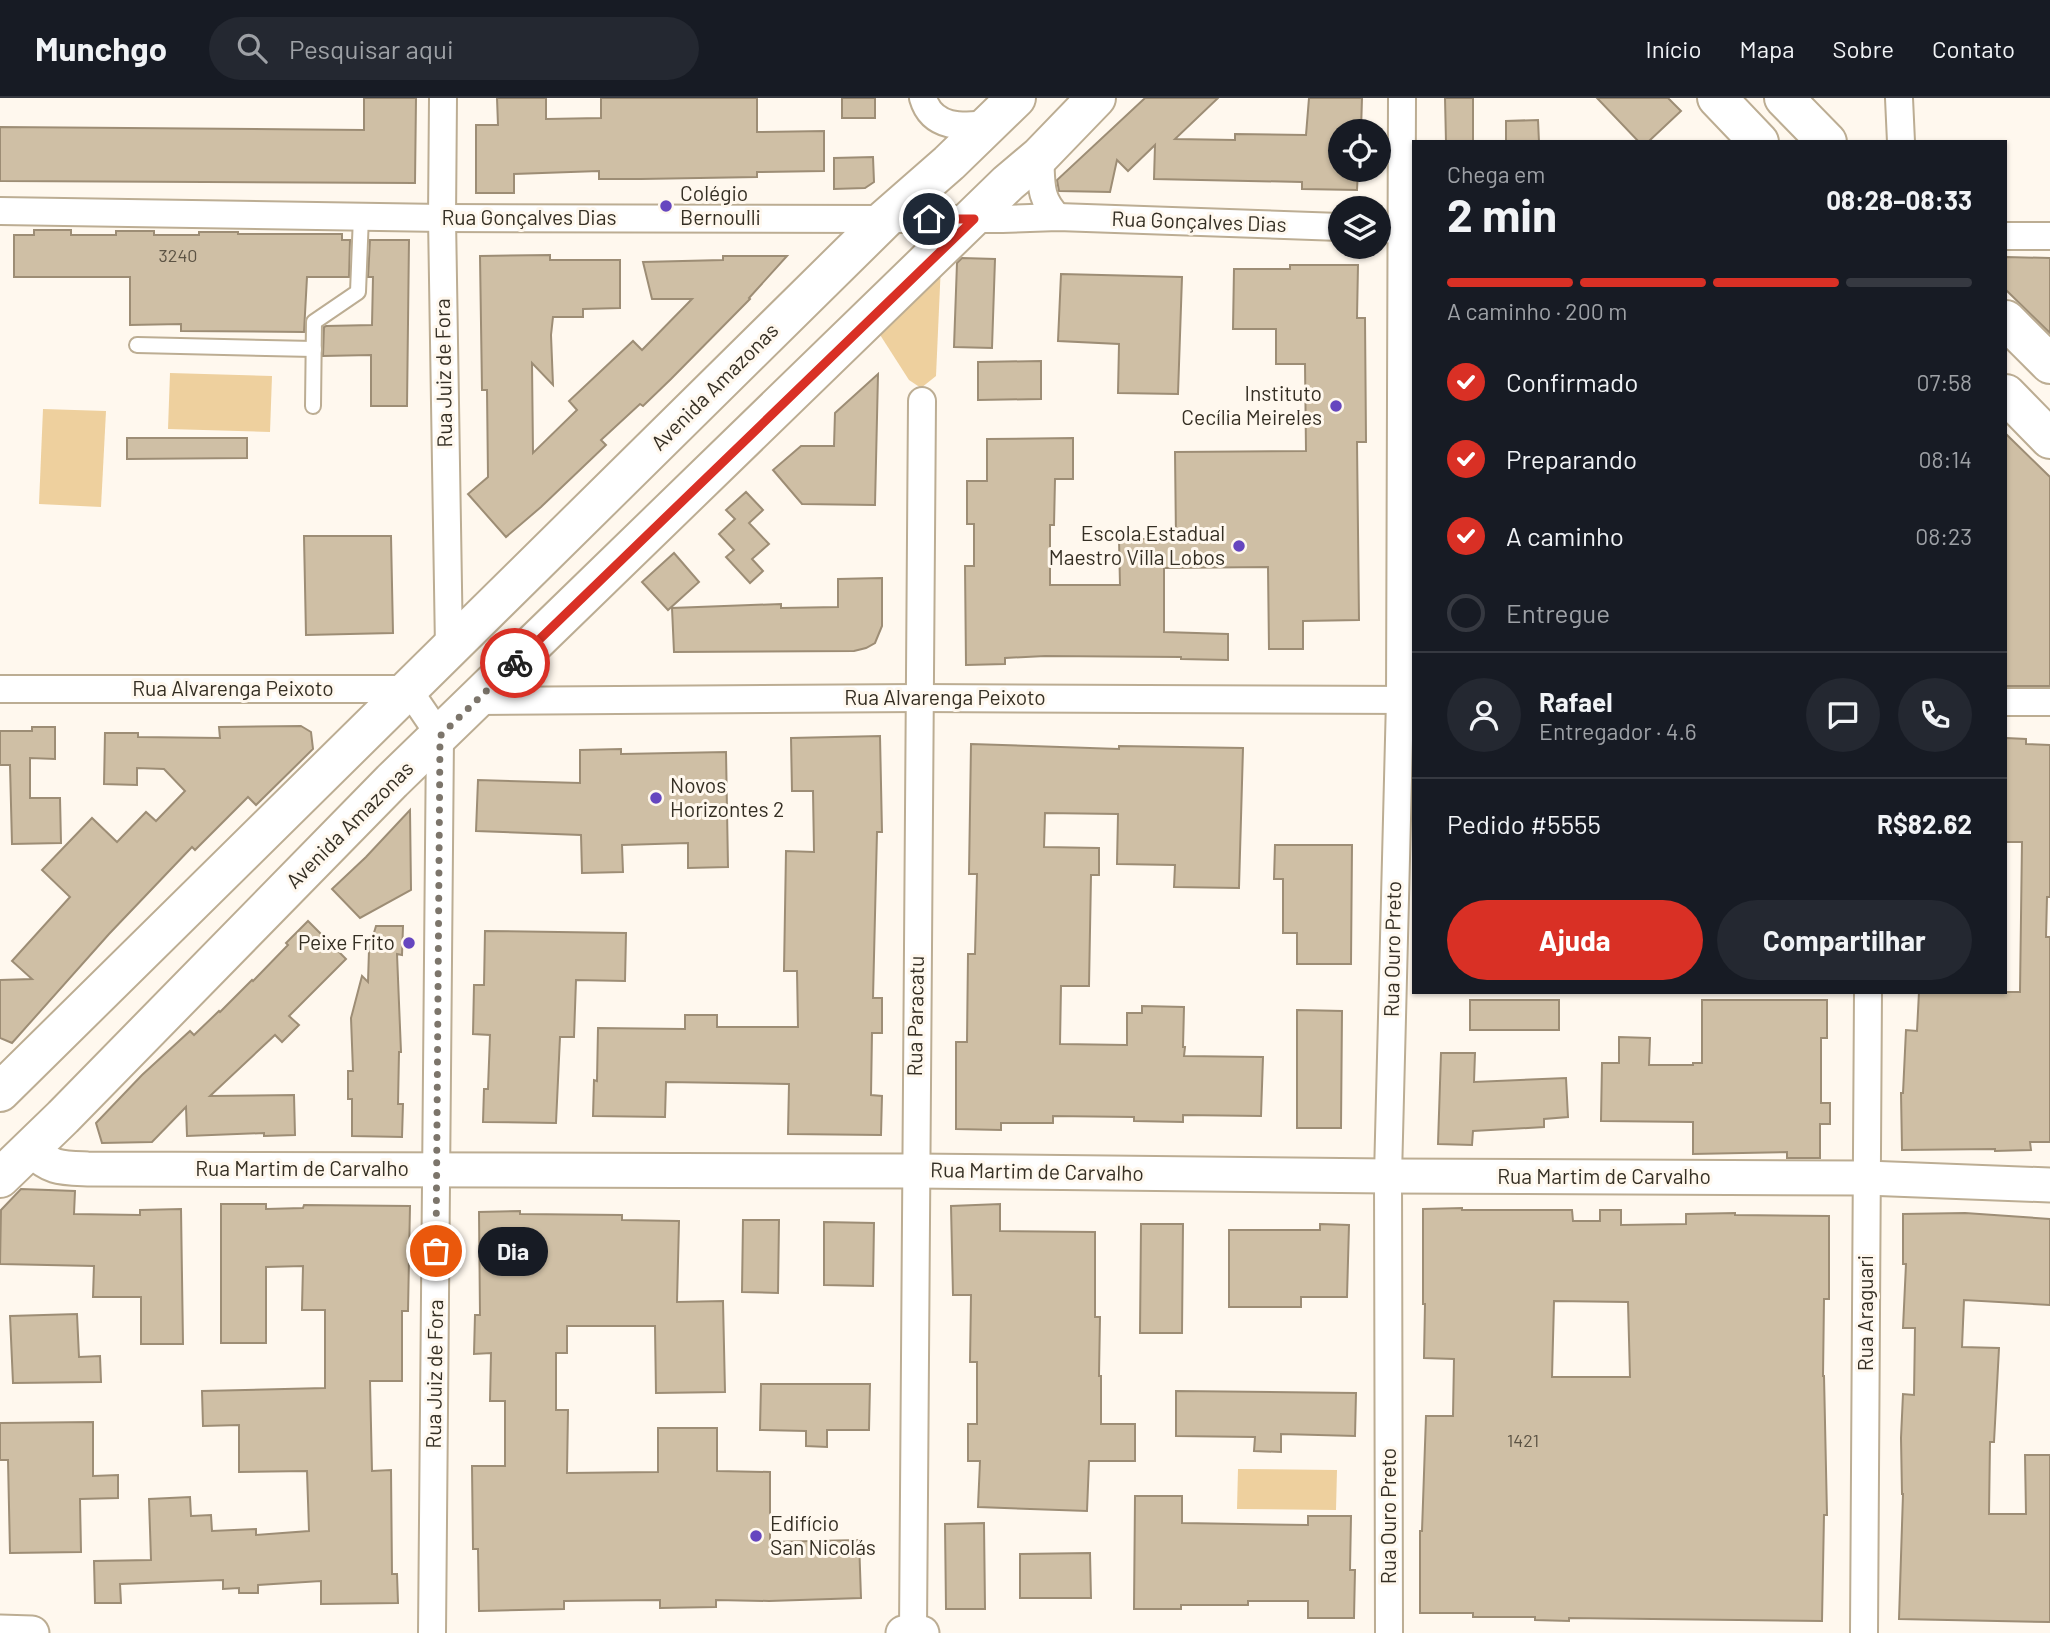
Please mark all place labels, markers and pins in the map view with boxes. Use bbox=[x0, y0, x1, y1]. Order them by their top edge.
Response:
place label: Colégio Bernoulli bbox=[680, 180, 761, 229]
pin bbox=[899, 189, 959, 249]
marker: Colégio Bernoulli bbox=[658, 198, 674, 214]
place label: Instituto Cecília Meireles bbox=[1181, 380, 1322, 429]
marker: Instituto Cecília Meireles bbox=[1328, 398, 1344, 414]
place label: Escola Estadual Maestro Villa Lobos bbox=[1049, 520, 1225, 569]
marker: Escola Estadual Maestro Villa Lobos bbox=[1231, 538, 1247, 554]
place label: Novos Horizontes 2 bbox=[670, 772, 784, 821]
marker: Novos Horizontes 2 bbox=[648, 790, 664, 806]
place label: Peixe Frito bbox=[298, 929, 395, 954]
marker: Peixe Frito bbox=[401, 935, 417, 951]
pin bbox=[406, 1221, 466, 1281]
callout: Dia bbox=[478, 1226, 548, 1276]
place label: Edifício San Nicolás bbox=[770, 1510, 876, 1559]
marker: Edifício San Nicolás bbox=[748, 1528, 764, 1544]

